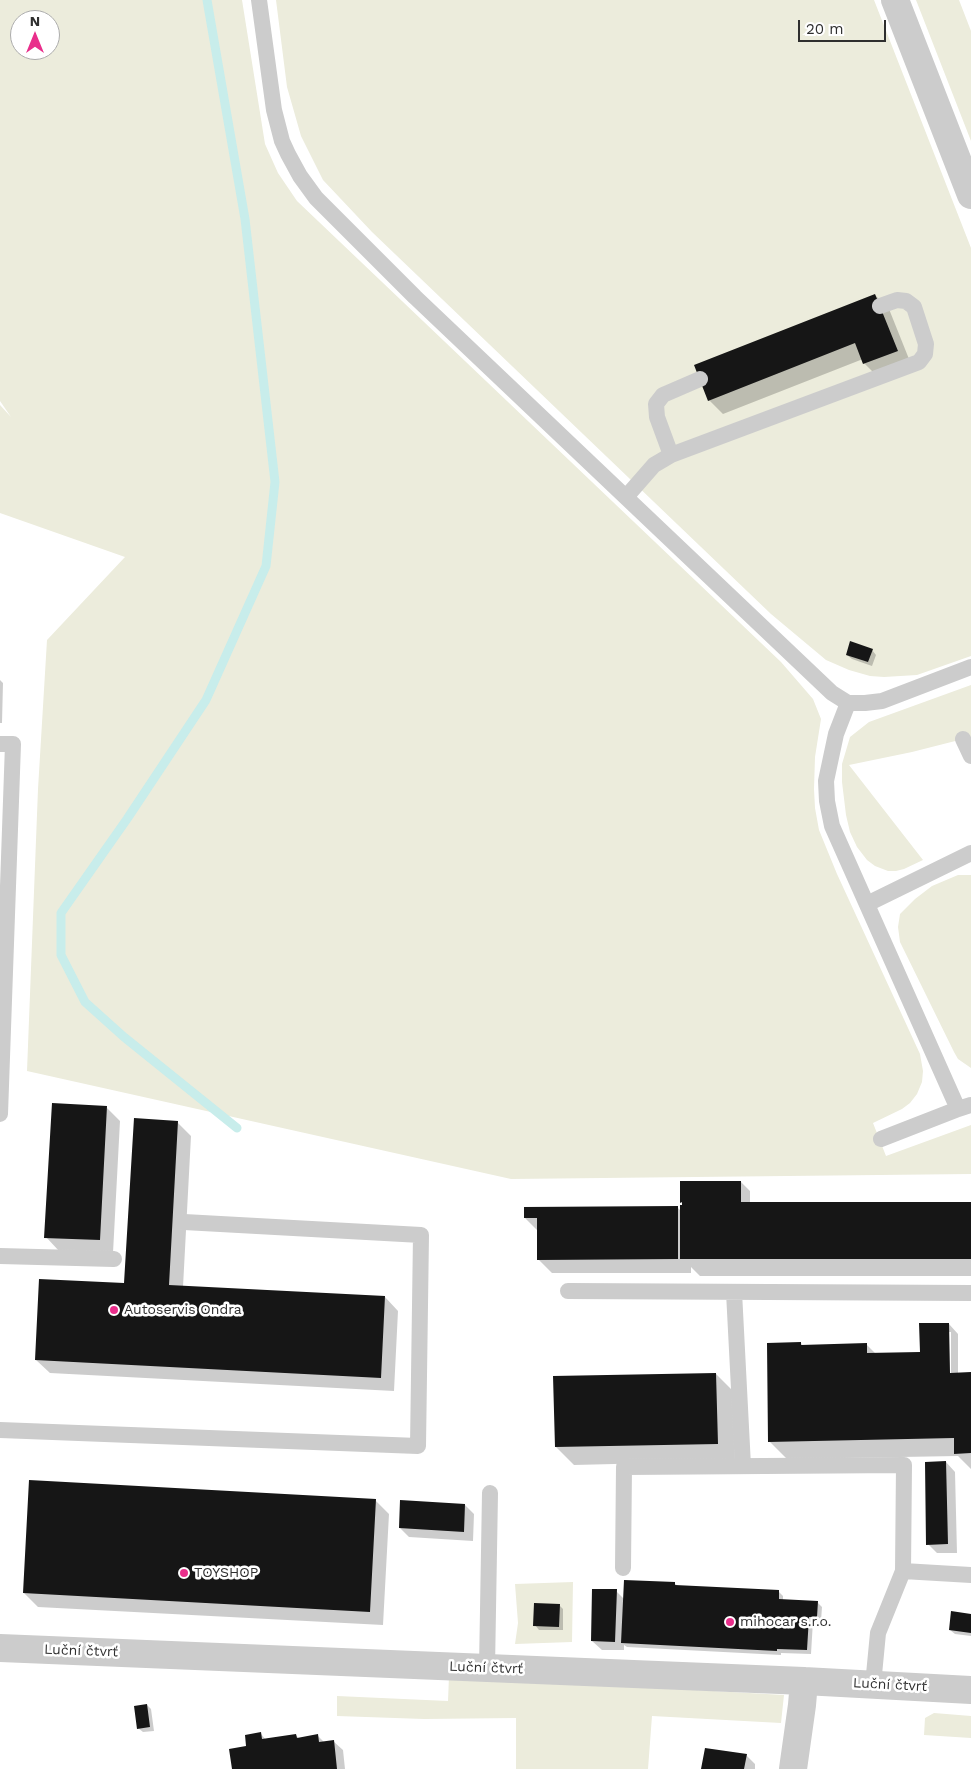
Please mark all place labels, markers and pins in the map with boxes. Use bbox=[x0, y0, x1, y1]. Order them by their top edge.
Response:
place label: Autoservis Ondra bbox=[124, 1302, 242, 1318]
marker: Autoservis Ondra bbox=[108, 1304, 120, 1316]
place label: TOYSHOP bbox=[194, 1565, 258, 1581]
marker: TOYSHOP bbox=[178, 1567, 190, 1579]
place label: mihocar s.r.o. bbox=[740, 1614, 831, 1630]
marker: mihocar s.r.o. bbox=[724, 1616, 736, 1628]

